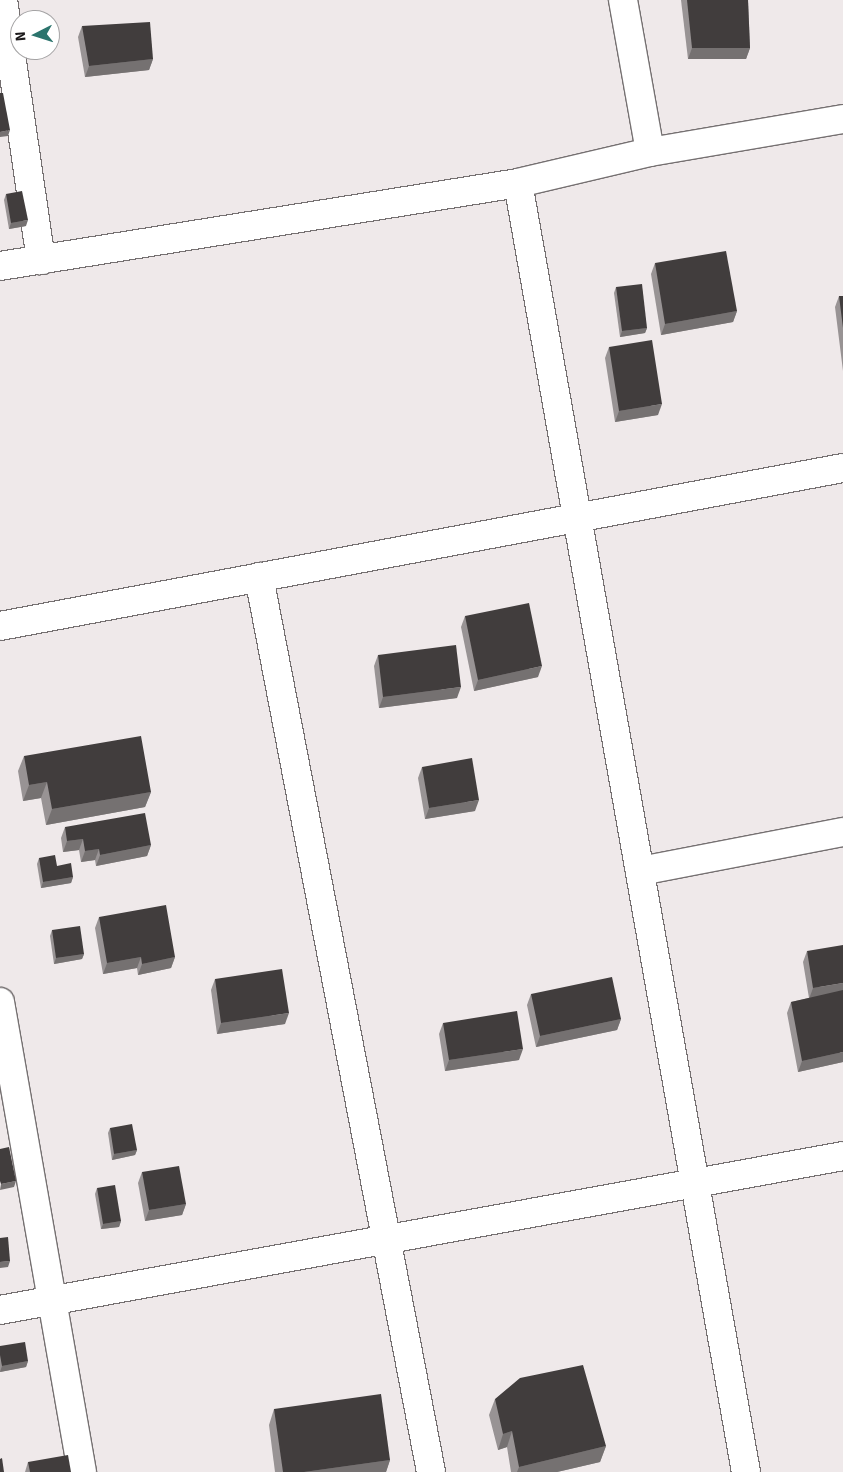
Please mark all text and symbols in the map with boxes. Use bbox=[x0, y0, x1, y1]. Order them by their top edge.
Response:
north arrow bbox=[10, 10, 60, 60]
text: N bbox=[12, 31, 29, 42]

